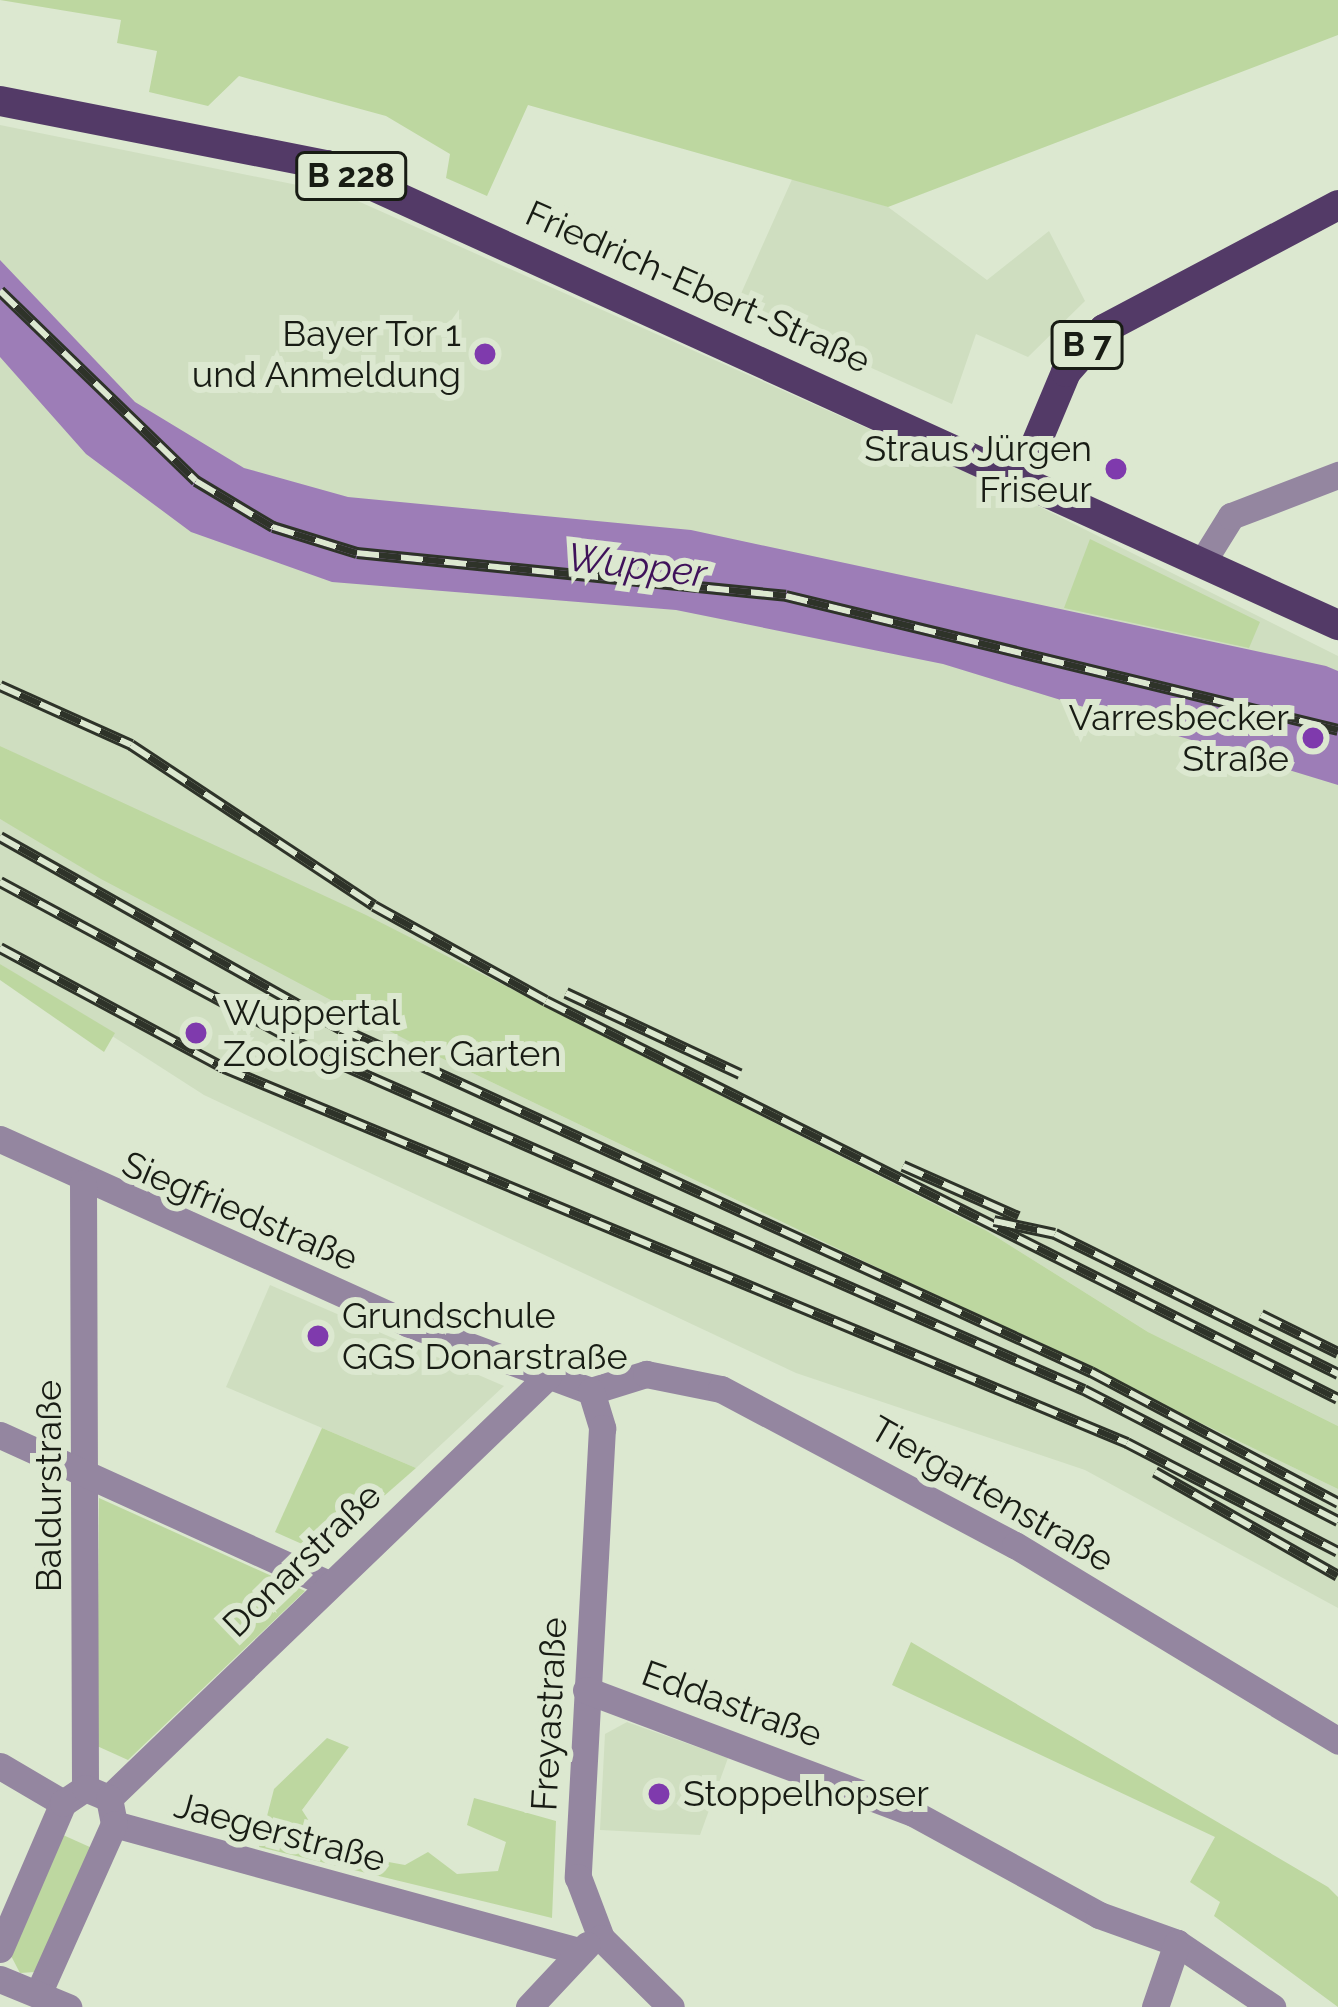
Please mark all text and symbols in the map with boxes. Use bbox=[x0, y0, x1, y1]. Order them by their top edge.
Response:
road number: B 228 bbox=[294, 149, 408, 203]
street label: Friedrich-Ebert-Straße bbox=[519, 192, 877, 382]
place label: Bayer Tor 1 und Anmeldung bbox=[191, 311, 461, 396]
road number: B 7 bbox=[1048, 318, 1126, 372]
marker: Bayer Tor 1 und Anmeldung bbox=[472, 341, 498, 367]
place label: Straus Jürgen Friseur bbox=[863, 426, 1092, 511]
marker: Straus Jürgen Friseur bbox=[1103, 456, 1129, 482]
water label: Wupper bbox=[565, 533, 709, 597]
place label: Varresbecker Straße bbox=[1069, 695, 1289, 780]
marker: Varresbecker Straße bbox=[1300, 725, 1326, 751]
place label: Wuppertal Zoologischer Garten bbox=[223, 990, 562, 1075]
marker: Wuppertal Zoologischer Garten bbox=[180, 1017, 212, 1049]
street label: Siegfriedstraße bbox=[116, 1142, 364, 1280]
place label: Grundschule GGS Donarstraße bbox=[342, 1293, 628, 1378]
marker: Grundschule GGS Donarstraße bbox=[305, 1323, 331, 1349]
street label: Baldurstraße bbox=[27, 1380, 71, 1592]
street label: Tiergartenstraße bbox=[863, 1407, 1121, 1581]
street label: Donarstraße bbox=[214, 1474, 390, 1646]
street label: Freyastraße bbox=[522, 1616, 576, 1812]
street label: Eddastraße bbox=[636, 1651, 828, 1757]
place label: Stoppelhopser bbox=[683, 1772, 929, 1816]
marker: Stoppelhopser bbox=[646, 1781, 672, 1807]
street label: Jaegerstraße bbox=[170, 1783, 390, 1881]

